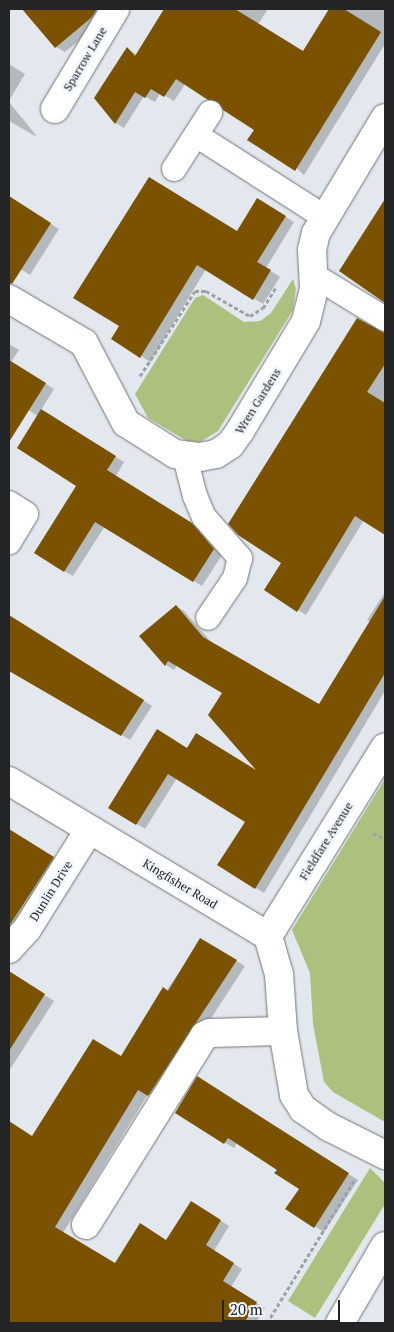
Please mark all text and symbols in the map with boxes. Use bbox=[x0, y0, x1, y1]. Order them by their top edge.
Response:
street label: Sparrow Lane bbox=[60, 24, 110, 94]
street label: Wren Gardens bbox=[232, 365, 284, 437]
street label: Fieldfare Avenue bbox=[296, 799, 356, 883]
street label: Kingfisher Road bbox=[140, 856, 220, 912]
street label: Dunlin Drive bbox=[27, 858, 75, 924]
scale bar bbox=[224, 1290, 342, 1322]
text: 20 m bbox=[230, 1299, 263, 1319]

